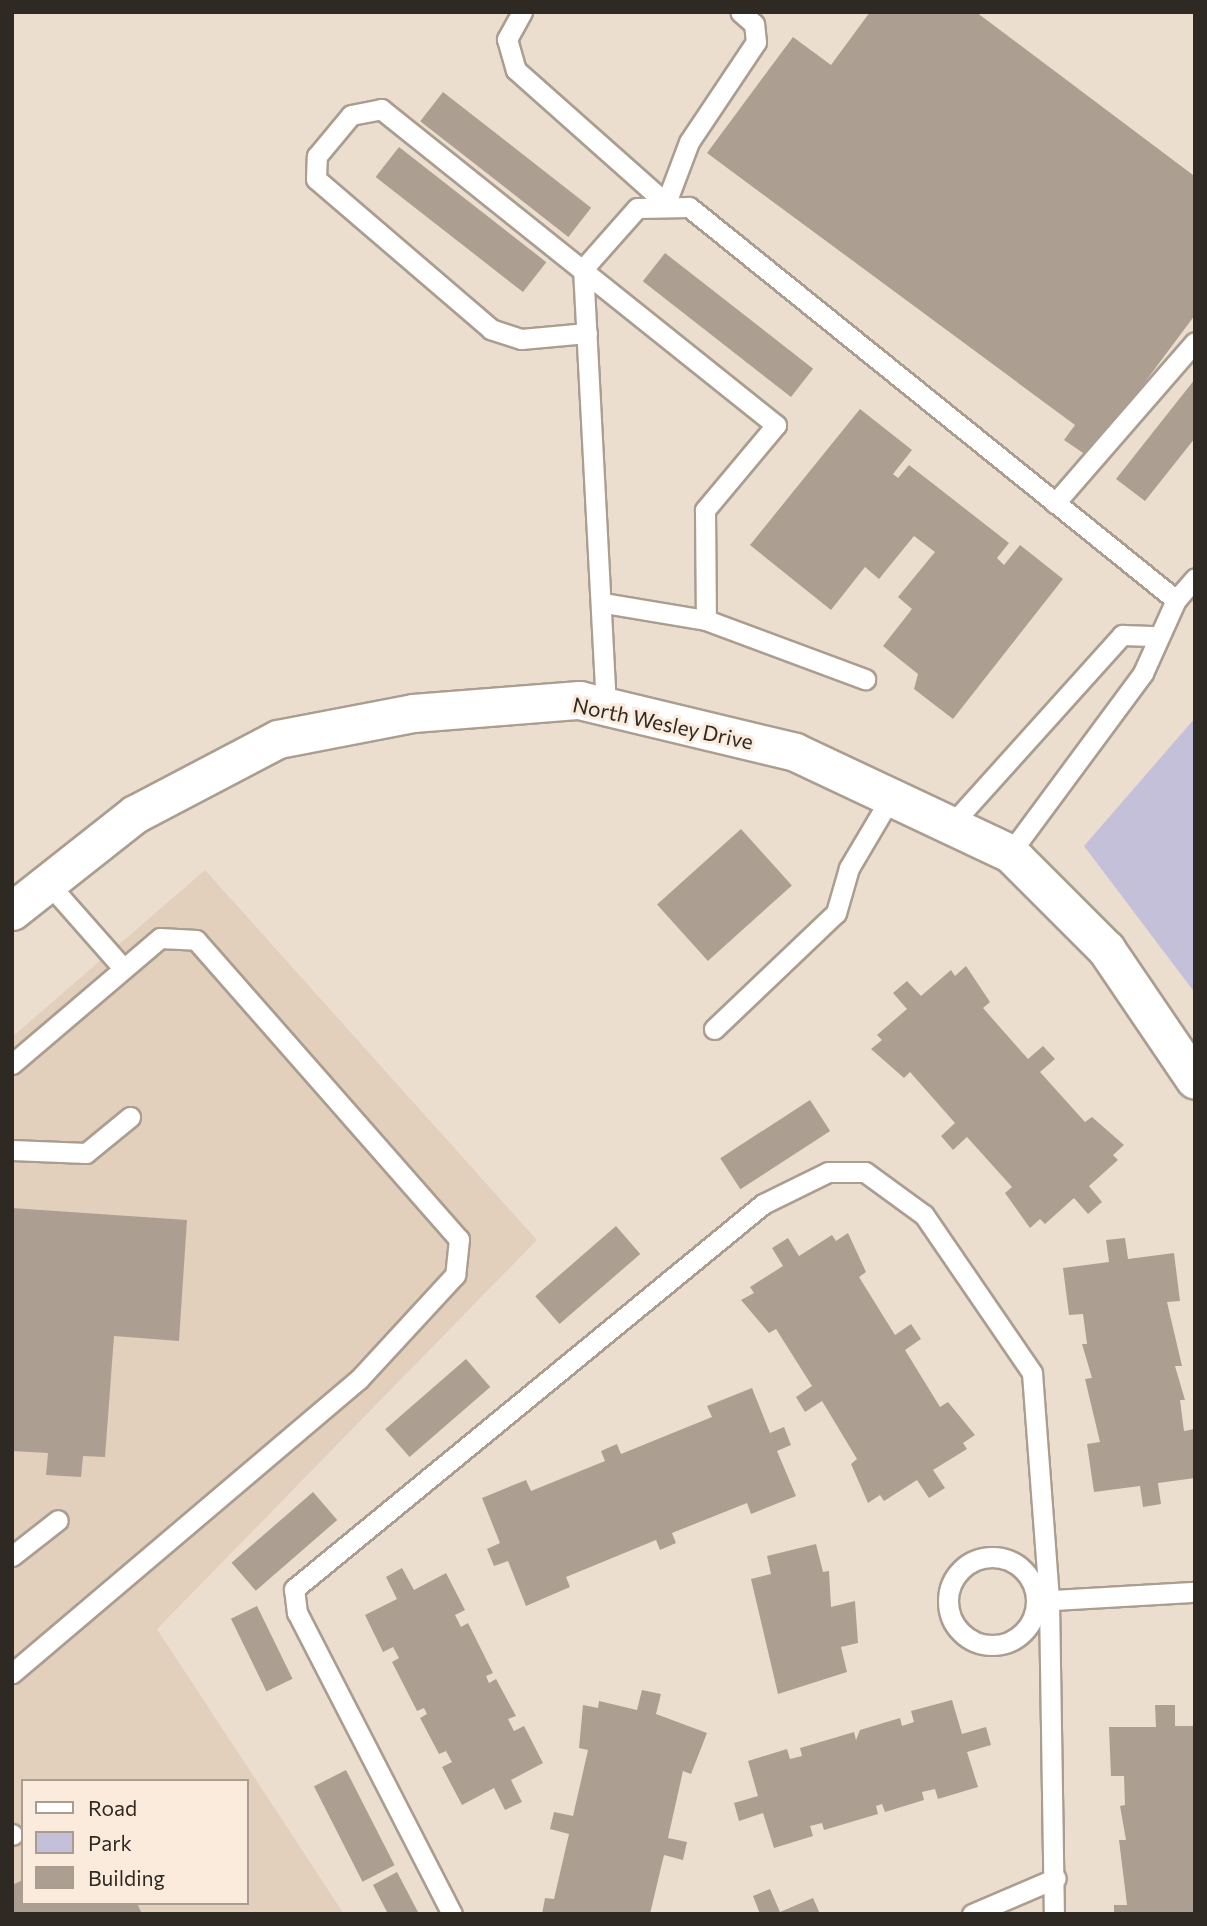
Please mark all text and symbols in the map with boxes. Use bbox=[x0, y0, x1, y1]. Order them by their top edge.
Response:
street label: North Wesley Drive bbox=[570, 692, 756, 754]
legend bbox=[21, 1779, 248, 1905]
text: Road bbox=[88, 1795, 137, 1820]
text: Park bbox=[88, 1830, 132, 1855]
text: Building bbox=[88, 1865, 165, 1890]

